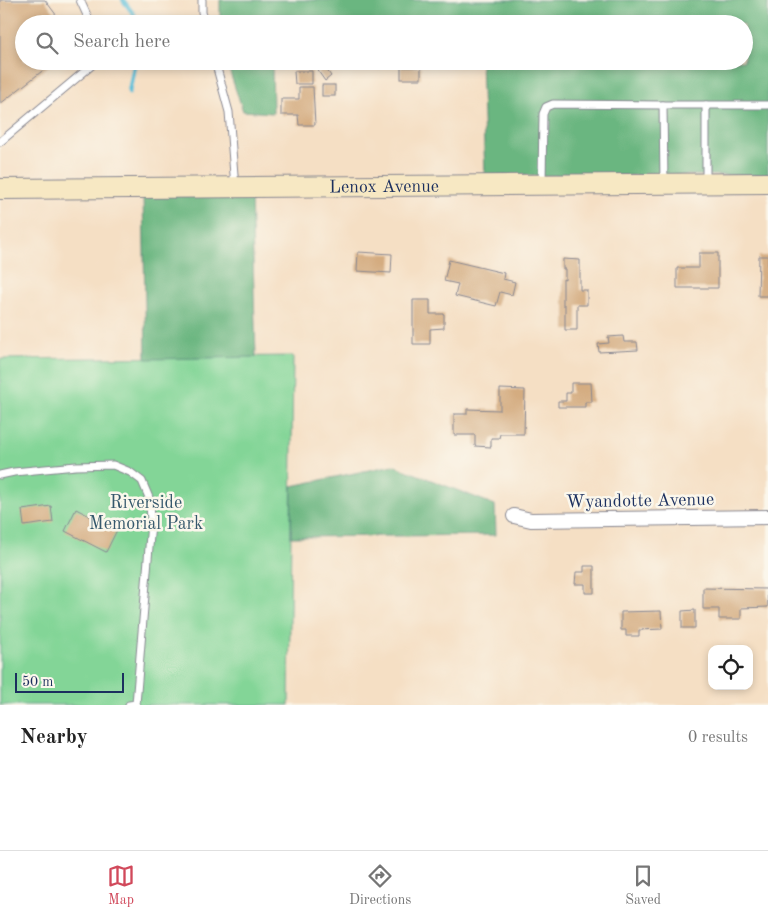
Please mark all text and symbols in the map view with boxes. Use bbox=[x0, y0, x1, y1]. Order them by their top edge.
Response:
search box bbox=[15, 15, 753, 70]
icon: search bbox=[33, 29, 61, 57]
text: Search here bbox=[73, 33, 170, 52]
street label: Lenox Avenue bbox=[329, 178, 439, 196]
street label: Wyandotte Avenue bbox=[566, 491, 714, 511]
park label: Riverside Memorial Park bbox=[89, 494, 203, 533]
map controls bbox=[708, 645, 753, 690]
button: locate bbox=[708, 645, 753, 690]
scale bar bbox=[15, 670, 124, 693]
text: 50 m bbox=[22, 675, 53, 689]
text: Nearby bbox=[20, 727, 88, 748]
text: 0 results bbox=[688, 730, 748, 746]
tab: Map bbox=[107, 862, 135, 909]
tab: Directions bbox=[349, 862, 411, 909]
tab: Saved bbox=[625, 862, 661, 909]

